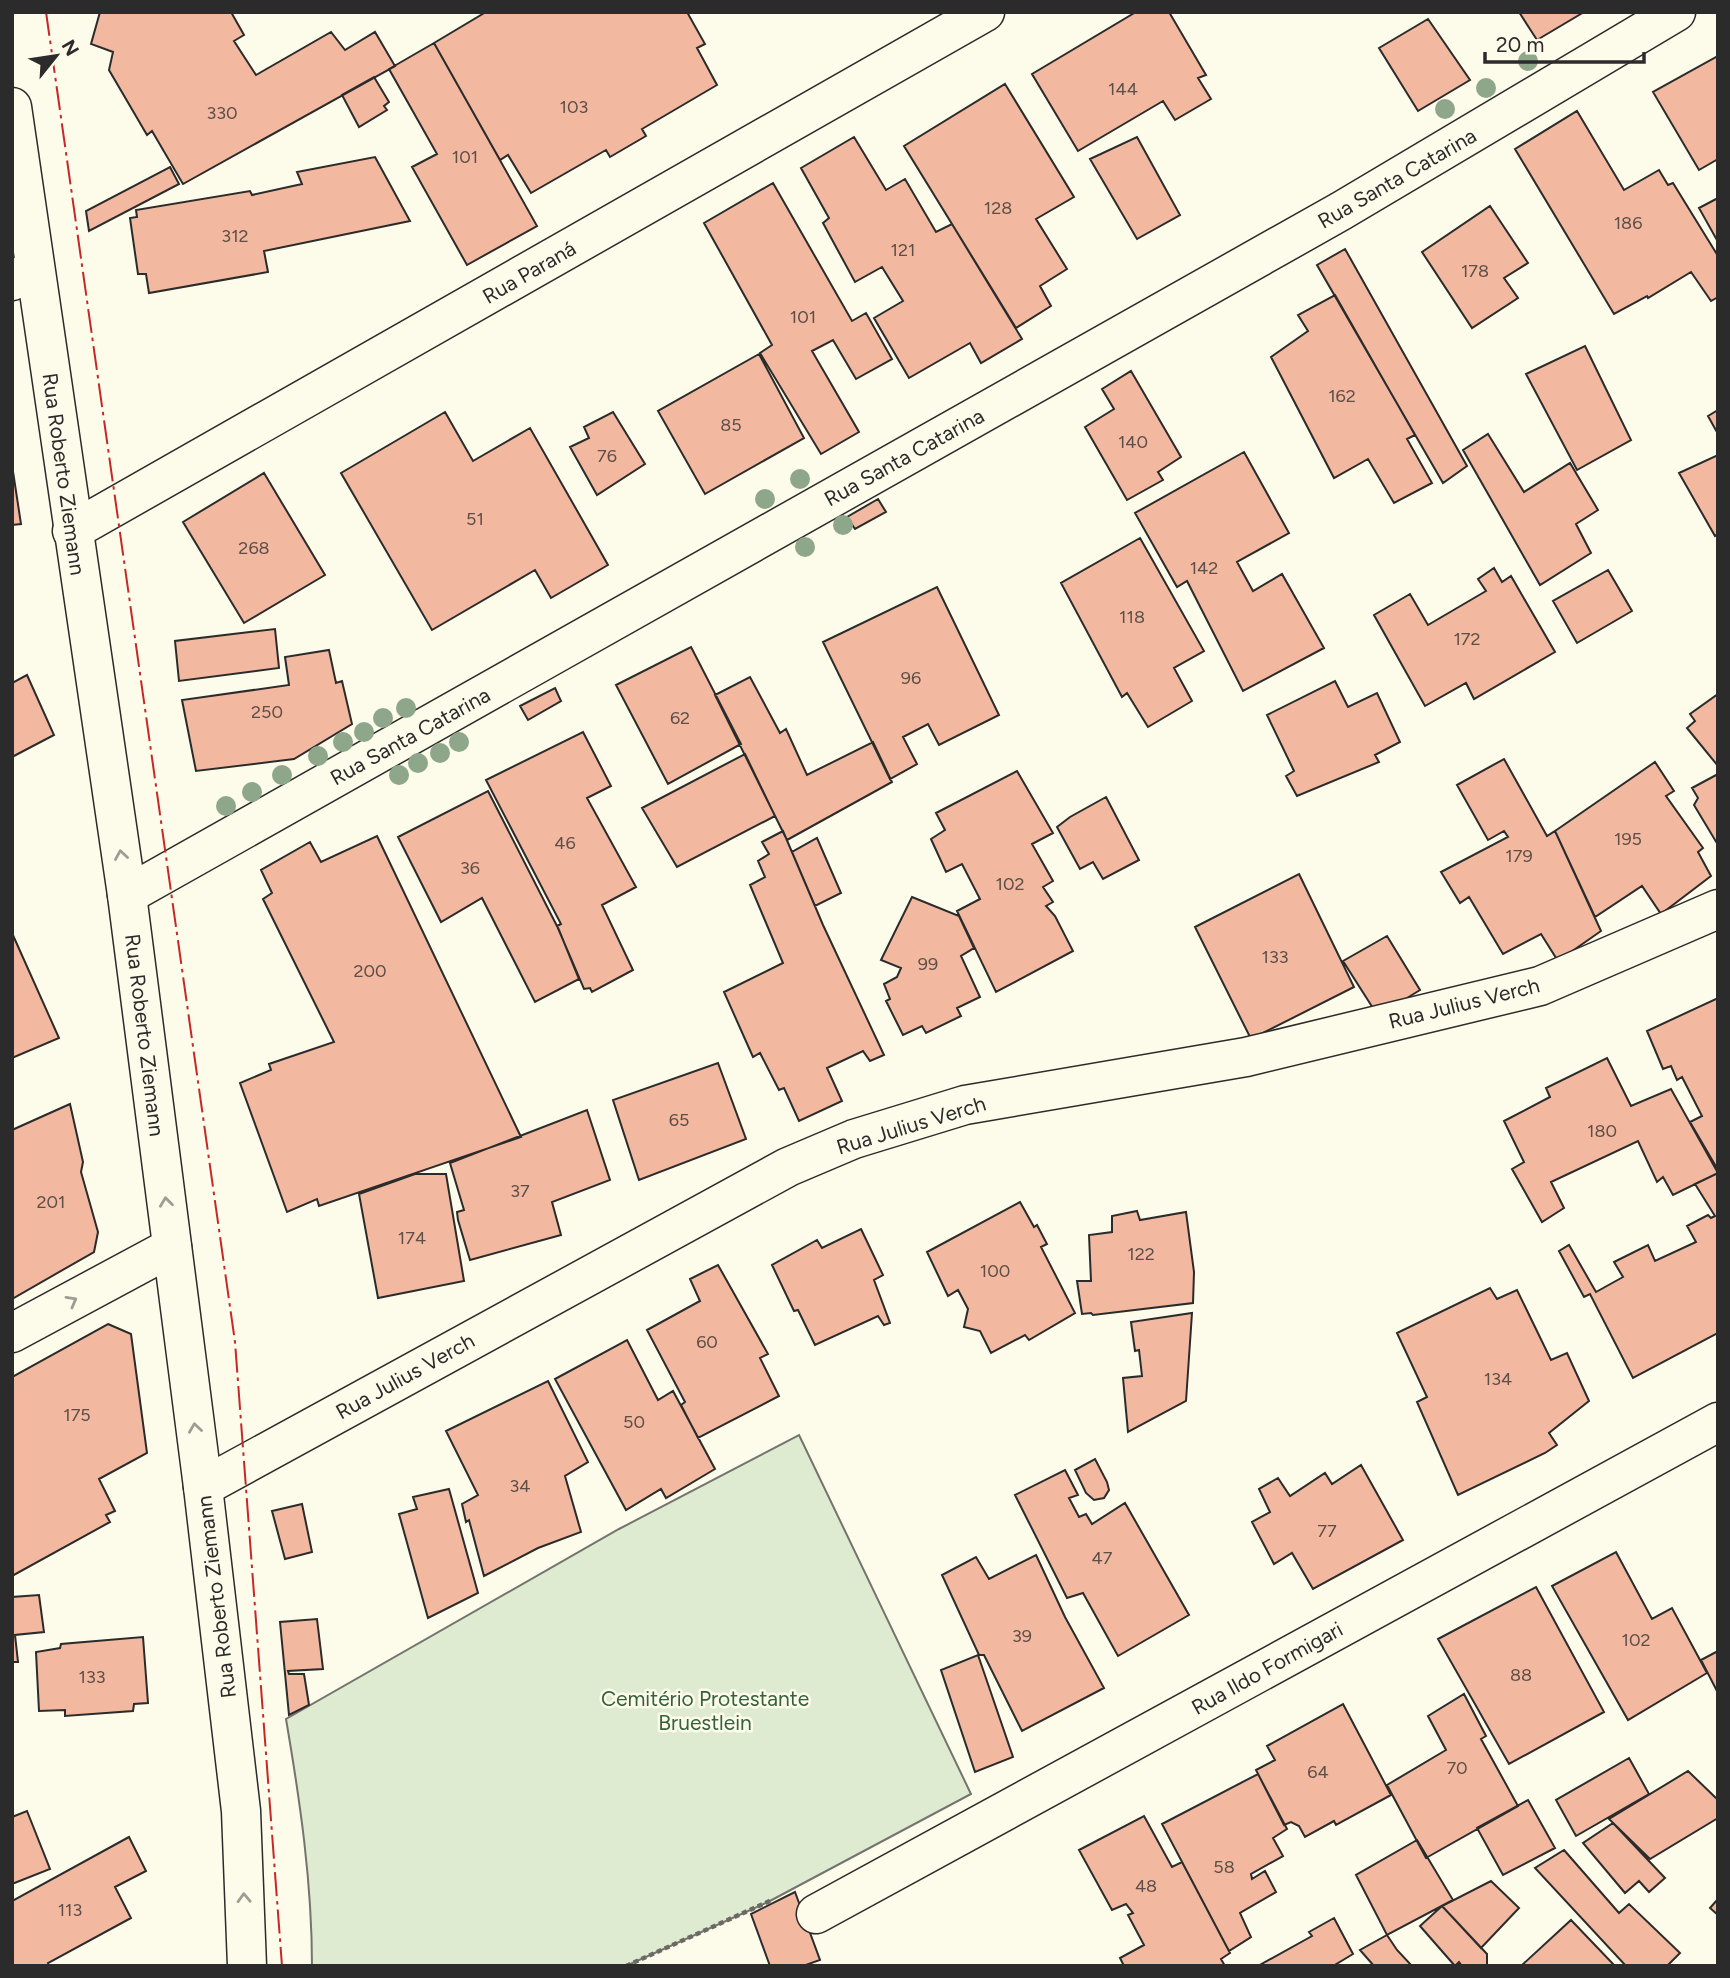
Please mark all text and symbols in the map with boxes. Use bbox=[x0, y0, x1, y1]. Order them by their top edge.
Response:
north arrow bbox=[21, 21, 91, 91]
scale bar bbox=[1485, 21, 1644, 65]
text: 20 m bbox=[1496, 32, 1544, 57]
text: N bbox=[57, 36, 84, 60]
house number: 144 bbox=[1108, 78, 1138, 100]
house number: 103 bbox=[560, 96, 588, 118]
house number: 330 bbox=[206, 102, 238, 124]
street label: Rua Santa Catarina bbox=[1313, 122, 1481, 234]
house number: 101 bbox=[452, 146, 478, 168]
house number: 128 bbox=[984, 197, 1012, 219]
house number: 186 bbox=[1614, 212, 1642, 234]
house number: 312 bbox=[221, 225, 249, 247]
street label: Rua Paraná bbox=[478, 235, 580, 309]
house number: 121 bbox=[891, 239, 915, 261]
house number: 178 bbox=[1461, 260, 1489, 282]
house number: 101 bbox=[790, 306, 816, 328]
street label: Rua Roberto Ziemann bbox=[37, 371, 91, 577]
house number: 162 bbox=[1328, 385, 1356, 407]
street label: Rua Santa Catarina bbox=[820, 403, 988, 511]
house number: 85 bbox=[720, 414, 742, 436]
house number: 140 bbox=[1118, 431, 1148, 453]
house number: 76 bbox=[597, 445, 617, 467]
house number: 51 bbox=[466, 508, 484, 530]
house number: 268 bbox=[238, 537, 270, 559]
house number: 142 bbox=[1190, 557, 1218, 579]
house number: 118 bbox=[1119, 606, 1145, 628]
house number: 172 bbox=[1453, 628, 1481, 650]
house number: 96 bbox=[901, 667, 921, 689]
street label: Rua Santa Catarina bbox=[326, 682, 494, 790]
house number: 250 bbox=[251, 701, 283, 723]
house number: 62 bbox=[670, 707, 690, 729]
house number: 195 bbox=[1614, 828, 1642, 850]
house number: 46 bbox=[554, 832, 576, 854]
house number: 179 bbox=[1505, 845, 1533, 867]
one-way arrow bbox=[114, 849, 129, 861]
house number: 36 bbox=[460, 857, 480, 879]
house number: 102 bbox=[995, 873, 1025, 895]
street label: Rua Roberto Ziemann bbox=[120, 932, 170, 1138]
house number: 133 bbox=[1261, 946, 1289, 968]
house number: 99 bbox=[918, 953, 938, 975]
house number: 200 bbox=[353, 960, 387, 982]
street label: Rua Julius Verch bbox=[1386, 972, 1542, 1034]
street label: Rua Julius Verch bbox=[833, 1090, 989, 1160]
house number: 65 bbox=[669, 1109, 689, 1131]
house number: 180 bbox=[1587, 1120, 1617, 1142]
house number: 37 bbox=[510, 1180, 530, 1202]
house number: 201 bbox=[36, 1191, 66, 1213]
one-way arrow bbox=[159, 1196, 174, 1208]
house number: 174 bbox=[398, 1227, 426, 1249]
house number: 122 bbox=[1127, 1243, 1155, 1265]
house number: 100 bbox=[980, 1260, 1010, 1282]
one-way arrow bbox=[65, 1296, 77, 1309]
street label: Rua Julius Verch bbox=[331, 1328, 479, 1424]
house number: 60 bbox=[696, 1331, 718, 1353]
house number: 134 bbox=[1484, 1368, 1512, 1390]
house number: 175 bbox=[63, 1404, 91, 1426]
house number: 50 bbox=[623, 1411, 645, 1433]
one-way arrow bbox=[188, 1422, 203, 1434]
house number: 34 bbox=[510, 1475, 530, 1497]
street label: Rua Roberto Ziemann bbox=[191, 1494, 241, 1700]
house number: 77 bbox=[1317, 1520, 1337, 1542]
house number: 47 bbox=[1092, 1547, 1113, 1569]
street label: Rua Ildo Formigari bbox=[1187, 1616, 1347, 1720]
house number: 39 bbox=[1012, 1625, 1032, 1647]
house number: 102 bbox=[1621, 1629, 1651, 1651]
house number: 88 bbox=[1510, 1664, 1532, 1686]
house number: 133 bbox=[78, 1666, 106, 1688]
park label: Cemitério Protestante Bruestlein bbox=[601, 1686, 809, 1735]
house number: 70 bbox=[1446, 1757, 1468, 1779]
house number: 64 bbox=[1307, 1761, 1329, 1783]
house number: 58 bbox=[1213, 1856, 1235, 1878]
house number: 48 bbox=[1135, 1875, 1157, 1897]
one-way arrow bbox=[237, 1892, 252, 1903]
house number: 113 bbox=[58, 1899, 82, 1921]

